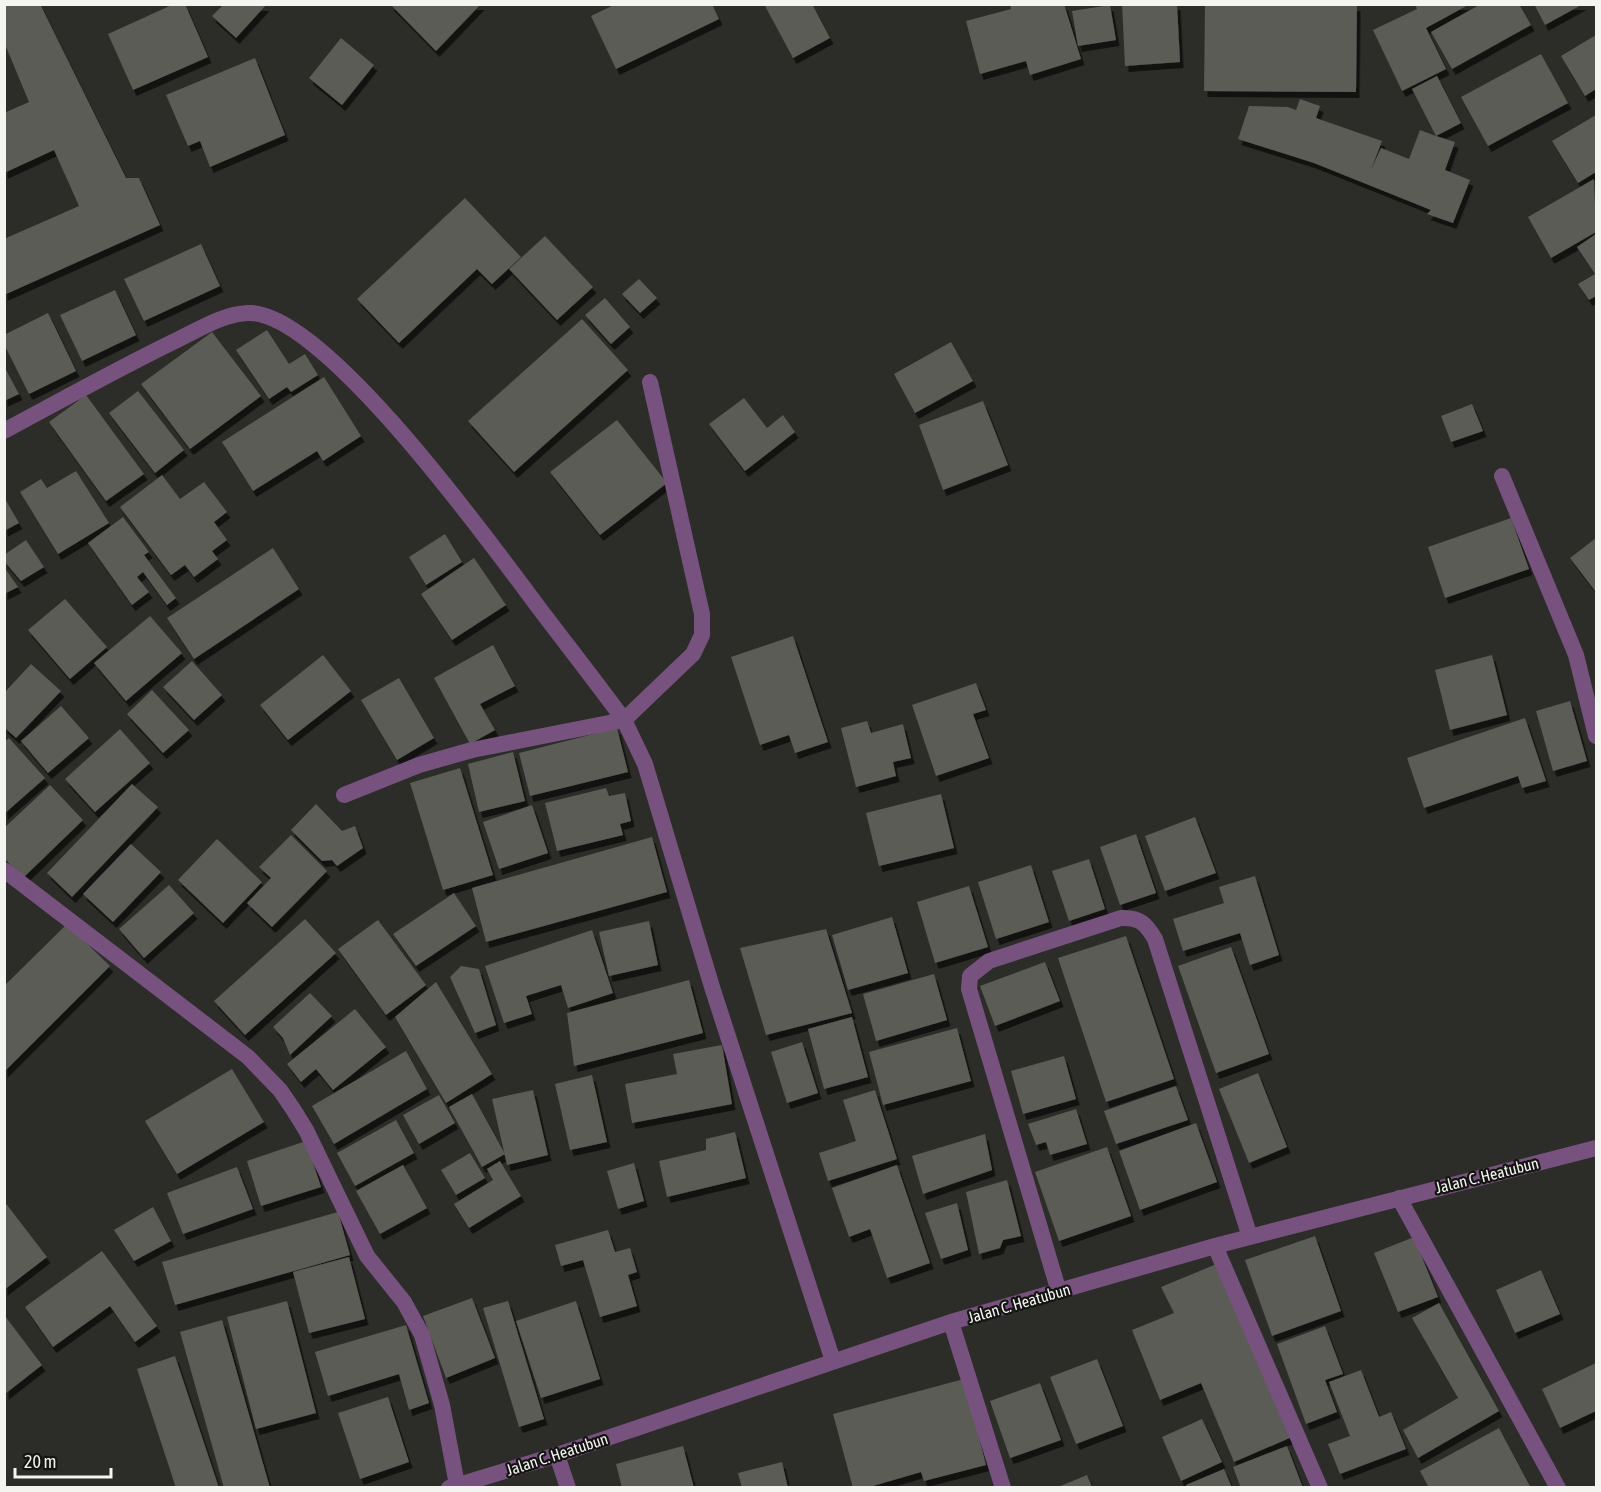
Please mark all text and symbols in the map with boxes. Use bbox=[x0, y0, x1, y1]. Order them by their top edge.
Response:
street label: Jalan C. Heatubun bbox=[1433, 1153, 1541, 1197]
street label: Jalan C. Heatubun bbox=[966, 1280, 1072, 1326]
street label: Jalan C. Heatubun bbox=[504, 1429, 610, 1479]
scale bar bbox=[15, 1441, 111, 1479]
text: 20 m bbox=[24, 1451, 56, 1472]

